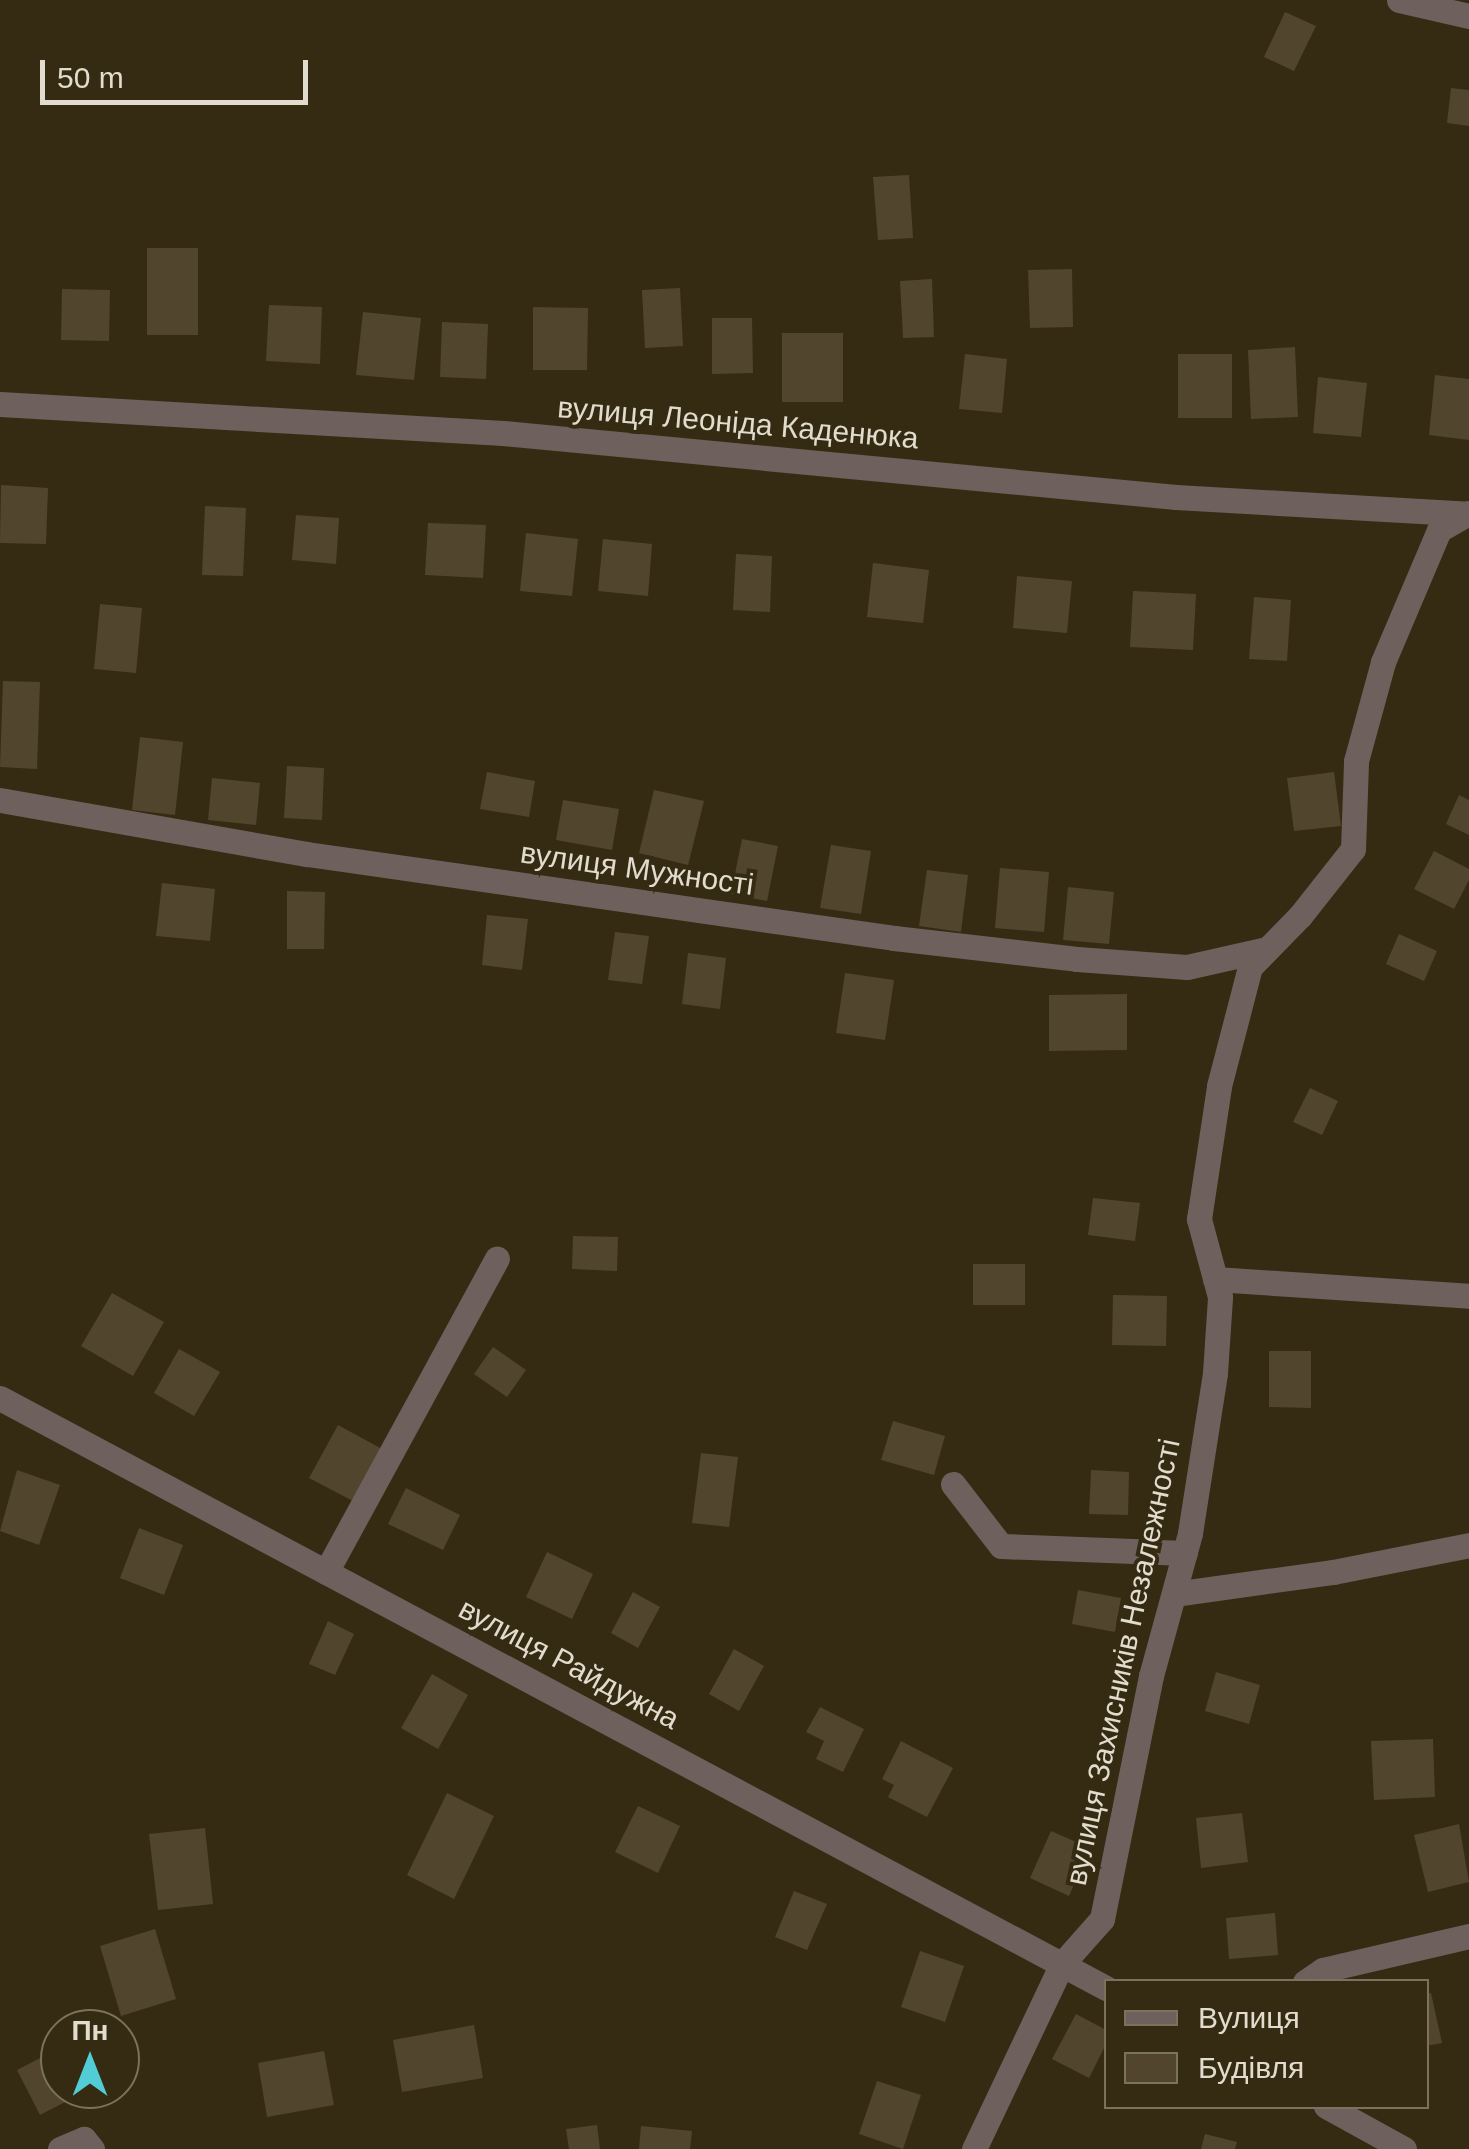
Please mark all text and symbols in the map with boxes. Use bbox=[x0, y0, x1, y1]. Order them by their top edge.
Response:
scale bar bbox=[45, 40, 312, 102]
text: 50 m bbox=[57, 61, 124, 94]
street label: вулиця Леоніда Каденюка bbox=[556, 389, 920, 457]
street label: вулиця Мужності bbox=[518, 835, 756, 903]
street label: вулиця Захисників Незалежності bbox=[1058, 1436, 1188, 1888]
street label: вулиця Райдужна bbox=[453, 1591, 685, 1737]
legend bbox=[1104, 1979, 1429, 2109]
text: Вулиця bbox=[1198, 2001, 1300, 2034]
north arrow bbox=[40, 2009, 140, 2109]
text: Пн bbox=[71, 2015, 109, 2046]
text: Будівля bbox=[1198, 2051, 1304, 2084]

